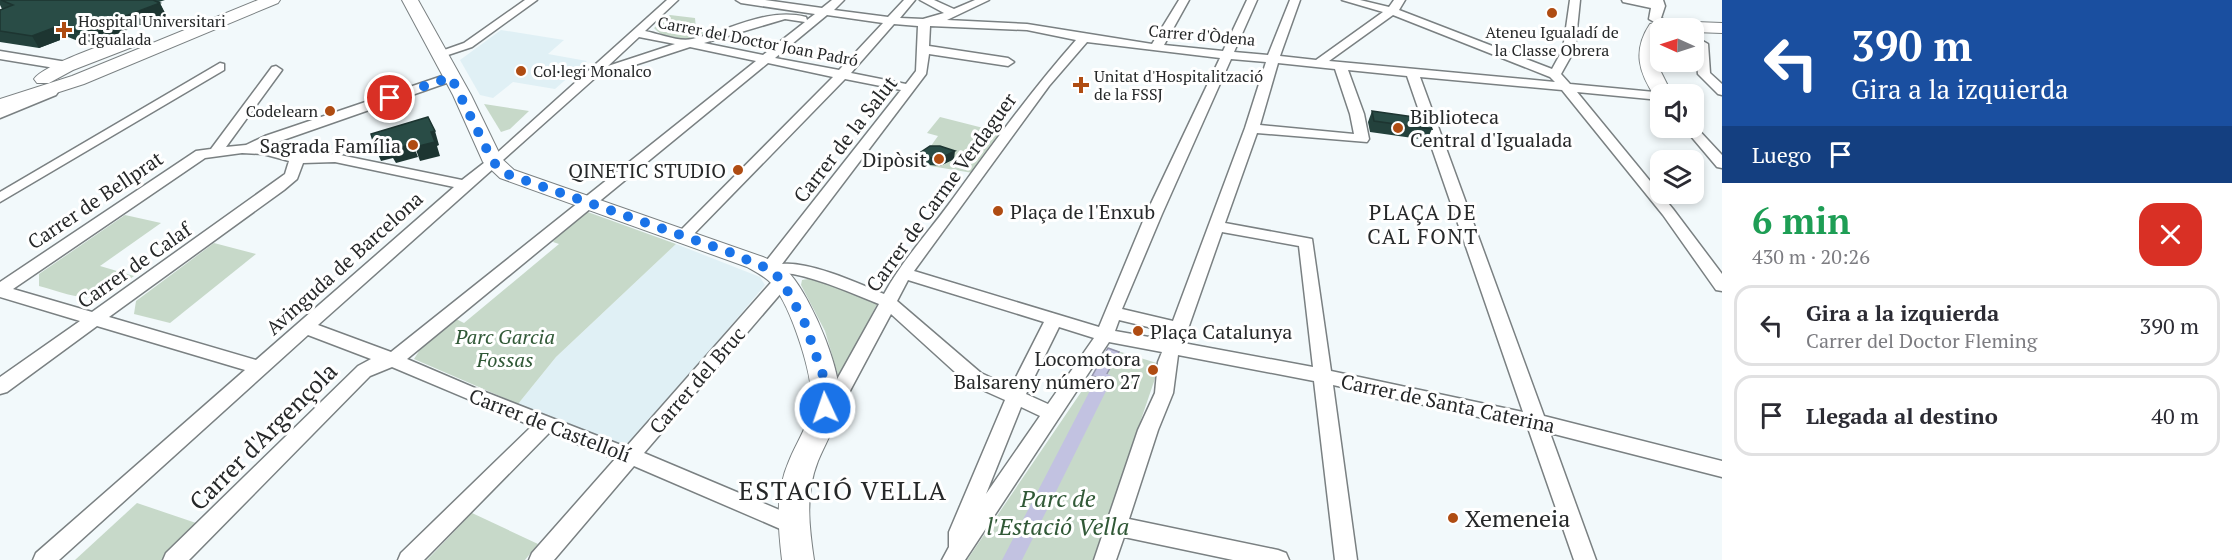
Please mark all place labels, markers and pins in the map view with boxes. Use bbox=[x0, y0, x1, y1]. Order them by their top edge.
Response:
marker: Ateneu Igualadí de la Classe Obrera bbox=[1545, 6, 1559, 20]
place label: Hospital Universitari d'Igualada bbox=[78, 10, 226, 50]
marker: Hospital Universitari d'Igualada bbox=[55, 21, 73, 39]
place label: Ateneu Igualadí de la Classe Obrera bbox=[1485, 21, 1619, 61]
place label: Col·legi Monalco bbox=[533, 60, 652, 82]
marker: Col·legi Monalco bbox=[514, 64, 528, 78]
place label: Unitat d'Hospitalització de la FSSJ bbox=[1094, 65, 1263, 105]
pin bbox=[364, 72, 415, 123]
marker: Unitat d'Hospitalització de la FSSJ bbox=[1072, 76, 1090, 94]
place label: Codelearn bbox=[246, 100, 318, 122]
place label: Biblioteca Central d'Igualada bbox=[1410, 103, 1572, 153]
marker: Codelearn bbox=[323, 104, 337, 118]
marker: Biblioteca Central d'Igualada bbox=[1391, 121, 1405, 135]
place label: Sagrada Família bbox=[259, 132, 401, 159]
marker: Sagrada Família bbox=[406, 138, 420, 152]
place label: Dipòsit bbox=[862, 146, 928, 173]
marker: Dipòsit bbox=[932, 152, 946, 166]
place label: QINETIC STUDIO bbox=[568, 157, 726, 184]
marker: QINETIC STUDIO bbox=[731, 163, 745, 177]
place label: Plaça de l'Enxub bbox=[1010, 198, 1155, 225]
marker: Plaça de l'Enxub bbox=[991, 204, 1005, 218]
place label: Plaça Catalunya bbox=[1150, 318, 1292, 345]
marker: Plaça Catalunya bbox=[1131, 324, 1145, 338]
place label: Locomotora Balsareny número 27 bbox=[954, 345, 1141, 395]
marker: Locomotora Balsareny número 27 bbox=[1146, 363, 1160, 377]
place label: Xemeneia bbox=[1465, 502, 1570, 534]
marker: Xemeneia bbox=[1446, 511, 1460, 525]

